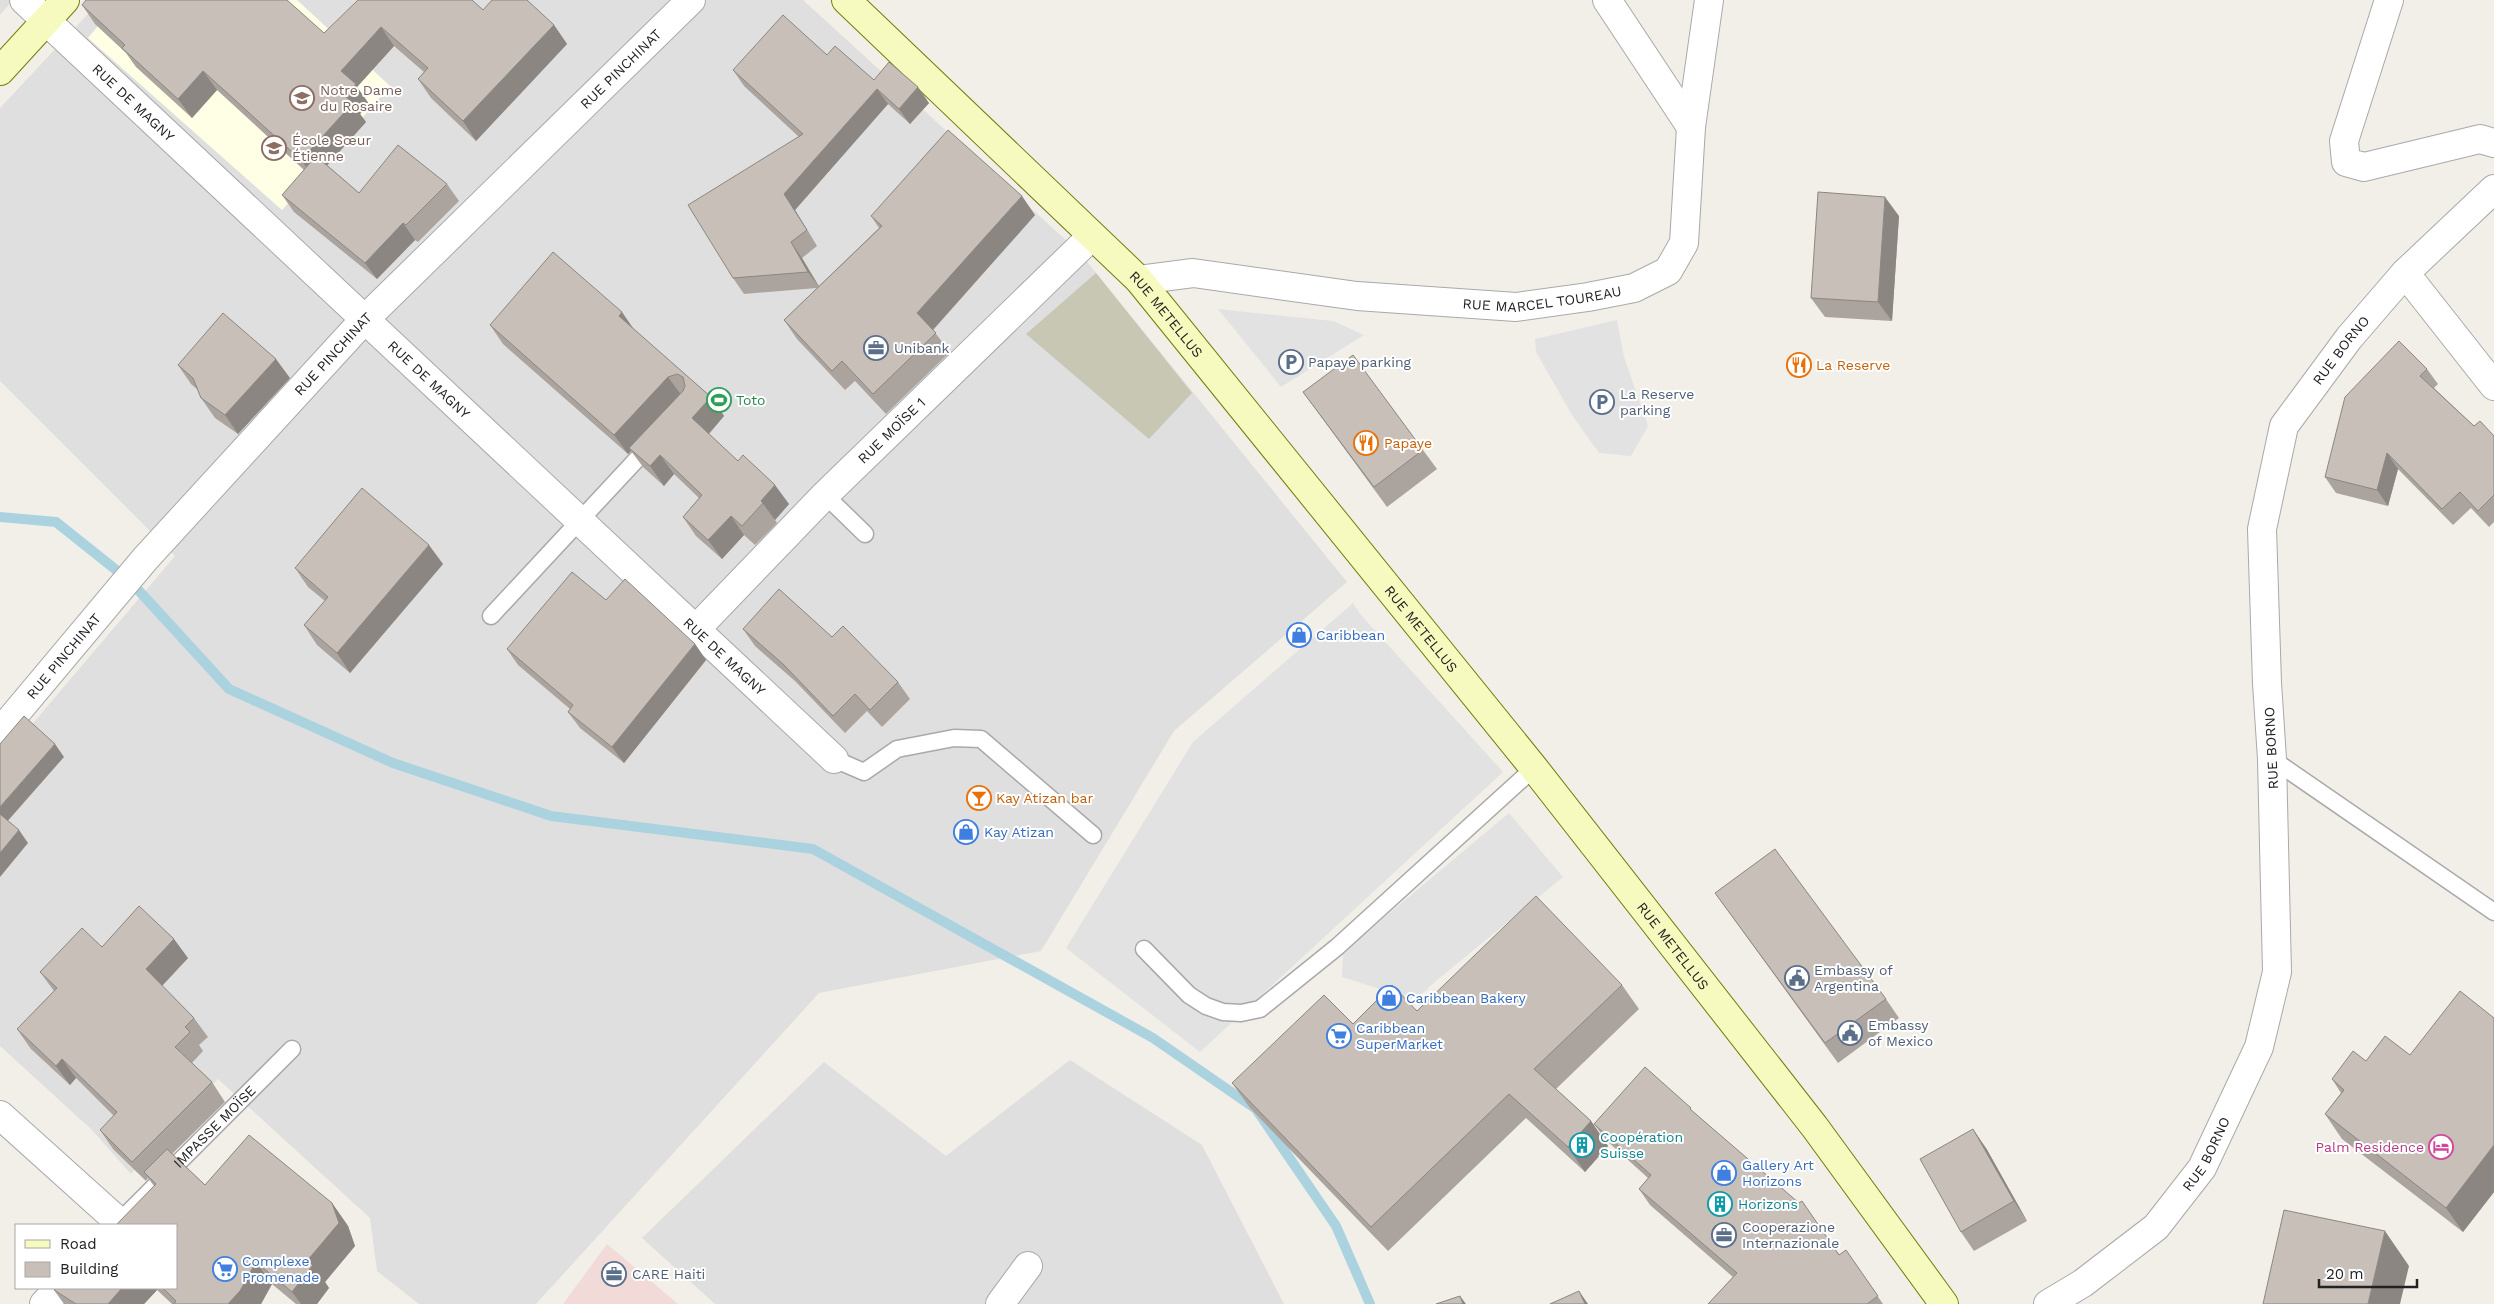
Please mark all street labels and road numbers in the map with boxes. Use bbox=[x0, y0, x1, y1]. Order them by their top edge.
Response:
street label: RUE PINCHINAT bbox=[577, 25, 665, 112]
street label: RUE DE MAGNY bbox=[89, 60, 178, 145]
street label: RUE METELLUS bbox=[1127, 268, 1206, 361]
street label: RUE MARCEL TOUREAU bbox=[1462, 283, 1623, 315]
street label: RUE PINCHINAT bbox=[291, 309, 375, 399]
street label: RUE BORNO bbox=[2309, 312, 2373, 388]
street label: RUE DE MAGNY bbox=[385, 337, 473, 422]
street label: RUE MOÏSE 1 bbox=[854, 394, 928, 467]
street label: RUE METELLUS bbox=[1382, 582, 1461, 675]
street label: RUE PINCHINAT bbox=[23, 610, 104, 702]
street label: RUE DE MAGNY bbox=[680, 614, 769, 699]
street label: RUE BORNO bbox=[2261, 706, 2281, 790]
street label: RUE METELLUS bbox=[1634, 899, 1712, 993]
street label: IMPASSE MOÏSE bbox=[170, 1082, 259, 1171]
street label: RUE BORNO bbox=[2179, 1114, 2233, 1194]

